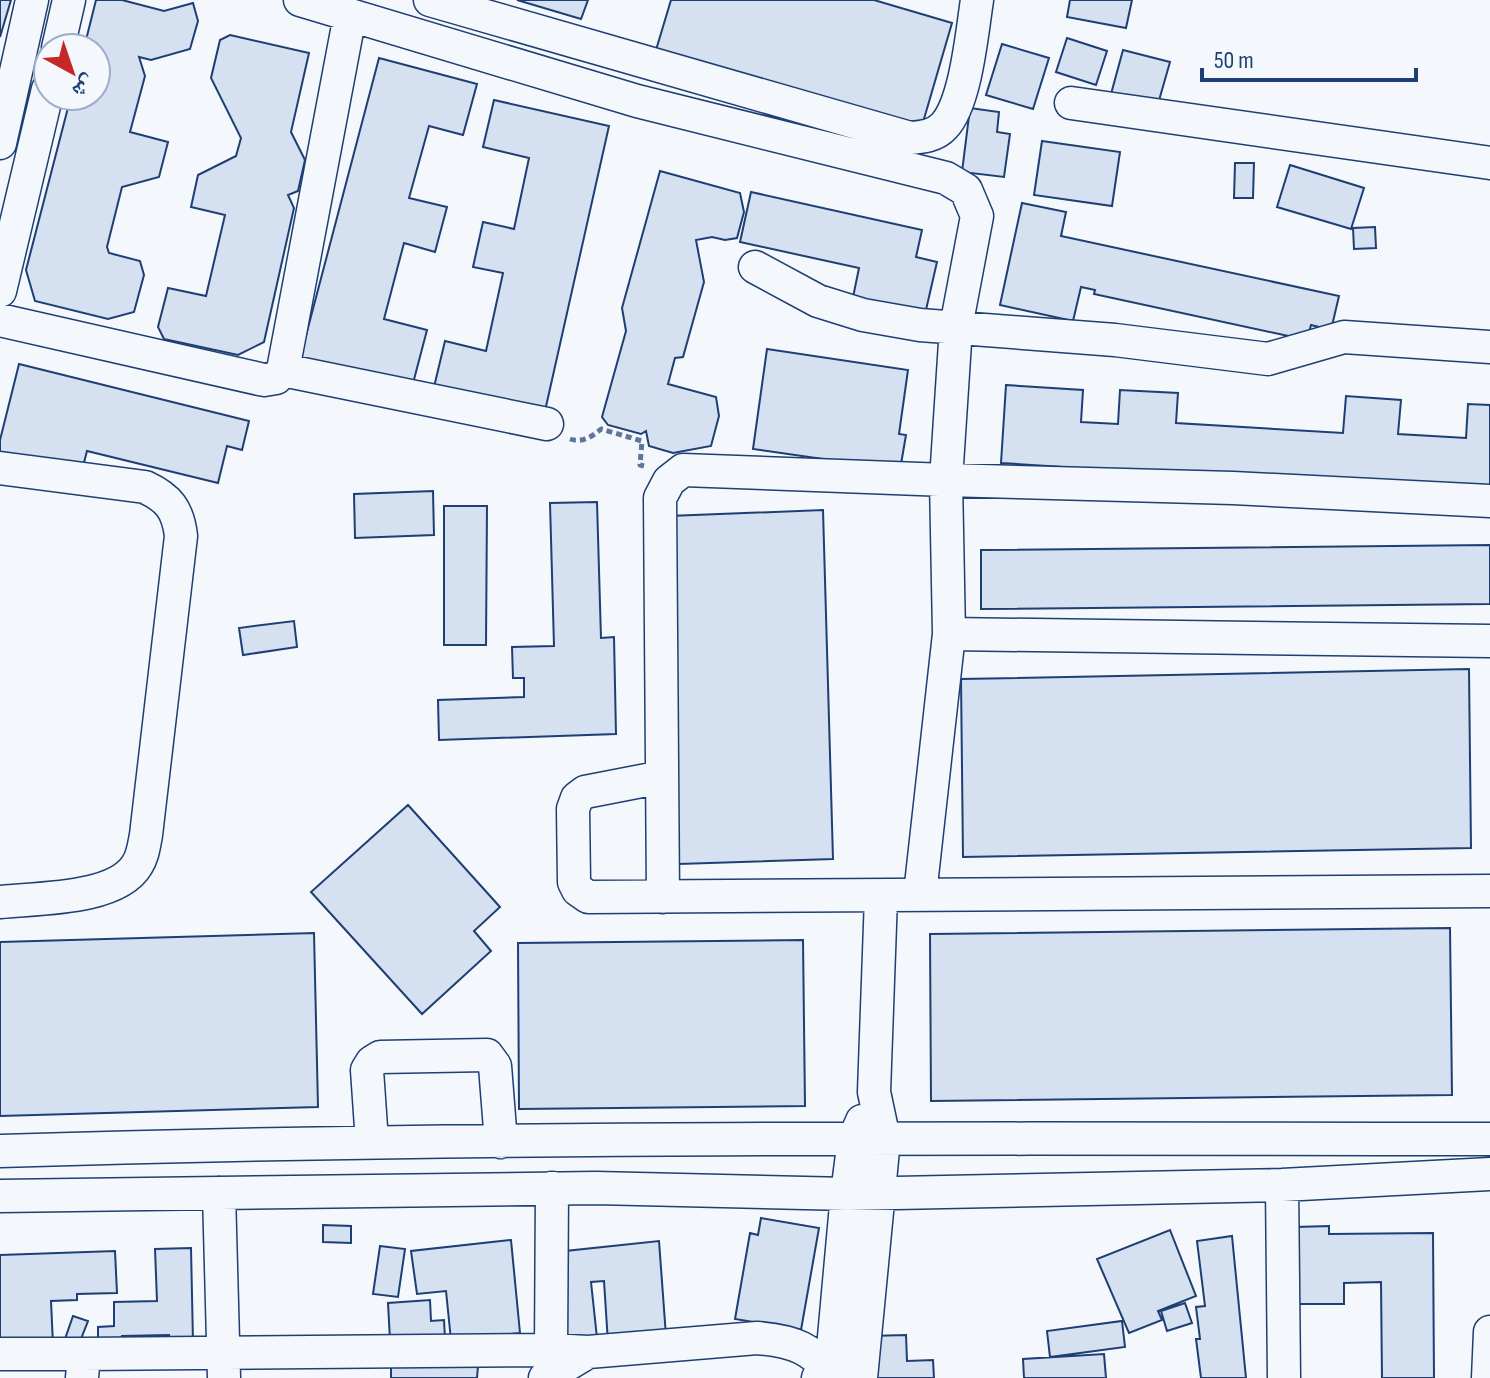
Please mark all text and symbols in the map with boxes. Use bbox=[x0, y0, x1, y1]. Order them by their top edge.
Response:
north arrow bbox=[32, 32, 112, 112]
scale bar bbox=[1202, 32, 1416, 82]
text: 50 m bbox=[1214, 46, 1254, 75]
text: ش bbox=[66, 68, 102, 104]

